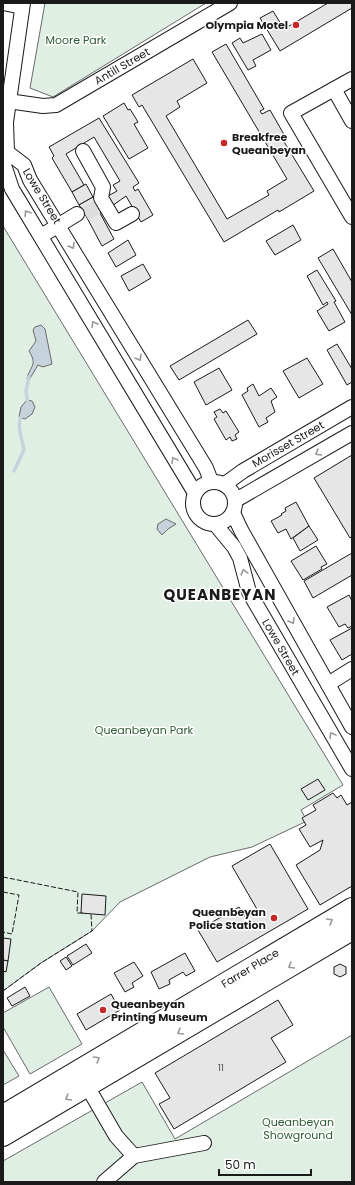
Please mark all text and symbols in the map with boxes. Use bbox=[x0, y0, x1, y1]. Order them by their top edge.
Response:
place label: Olympia Motel bbox=[205, 17, 288, 33]
marker: Olympia Motel bbox=[291, 20, 301, 30]
park label: Moore Park bbox=[46, 32, 107, 48]
street label: Antill Street bbox=[91, 44, 153, 88]
place label: Breakfree Queanbeyan bbox=[232, 129, 306, 158]
marker: Breakfree Queanbeyan bbox=[219, 138, 229, 148]
street label: Lowe Street bbox=[19, 165, 65, 227]
one-way arrow bbox=[24, 210, 32, 217]
one-way arrow bbox=[67, 242, 75, 249]
one-way arrow bbox=[91, 321, 98, 328]
one-way arrow bbox=[134, 354, 142, 361]
street label: Morisset Street bbox=[249, 417, 327, 471]
one-way arrow bbox=[315, 448, 322, 455]
one-way arrow bbox=[171, 457, 178, 464]
one-way arrow bbox=[240, 569, 249, 576]
district label: QUEANBEYAN bbox=[163, 584, 277, 605]
street label: Lowe Street bbox=[258, 616, 304, 678]
one-way arrow bbox=[288, 617, 295, 624]
park label: Queanbeyan Park bbox=[95, 722, 194, 738]
one-way arrow bbox=[330, 732, 337, 739]
place label: Queanbeyan Police Station bbox=[189, 904, 266, 933]
marker: Queanbeyan Police Station bbox=[269, 913, 279, 923]
one-way arrow bbox=[326, 918, 333, 925]
street label: Farrer Place bbox=[218, 944, 282, 992]
one-way arrow bbox=[288, 961, 295, 968]
place label: Queanbeyan Printing Museum bbox=[111, 996, 208, 1025]
marker: Queanbeyan Printing Museum bbox=[98, 1005, 108, 1015]
one-way arrow bbox=[177, 1027, 184, 1035]
one-way arrow bbox=[93, 1056, 100, 1063]
house number: 11 bbox=[218, 1062, 224, 1074]
one-way arrow bbox=[65, 1093, 72, 1101]
park label: Queanbeyan Showground bbox=[262, 1114, 334, 1143]
scale bar bbox=[219, 1151, 311, 1177]
text: 50 m bbox=[225, 1156, 256, 1173]

